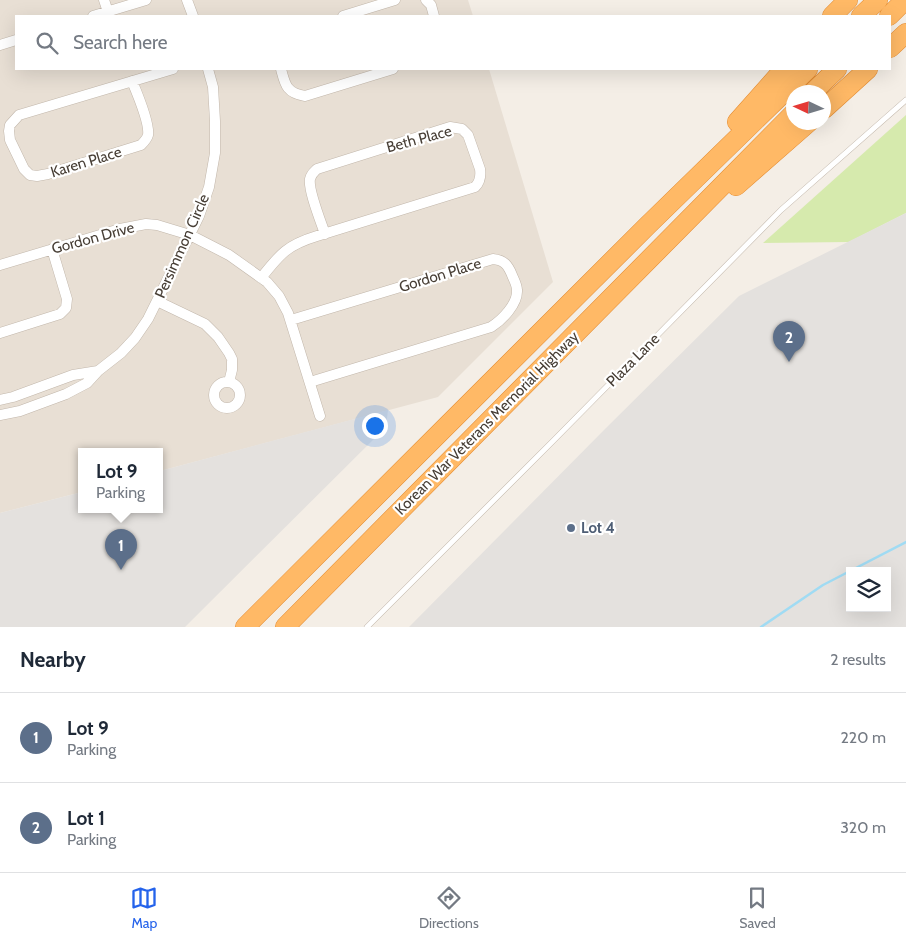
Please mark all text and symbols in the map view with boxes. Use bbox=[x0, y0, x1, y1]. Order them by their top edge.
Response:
search box bbox=[15, 15, 891, 70]
icon: search bbox=[33, 29, 61, 57]
text: Search here bbox=[73, 31, 167, 54]
north arrow bbox=[786, 85, 831, 130]
street label: Beth Place bbox=[384, 122, 454, 156]
street label: Karen Place bbox=[48, 143, 124, 181]
street label: Persimmon Circle bbox=[151, 191, 213, 301]
street label: Gordon Drive bbox=[50, 218, 137, 258]
street label: Gordon Place bbox=[397, 254, 483, 296]
pin: 2 bbox=[773, 321, 805, 362]
street label: Korean War Veterans Memorial Highway bbox=[391, 327, 583, 519]
street label: Plaza Lane bbox=[603, 329, 664, 390]
your location bbox=[362, 413, 388, 439]
popup bbox=[78, 448, 163, 513]
text: Lot 9 bbox=[96, 460, 138, 483]
text: Parking bbox=[96, 483, 145, 502]
place label: Lot 4 bbox=[581, 519, 615, 537]
marker: Lot 4 bbox=[565, 522, 577, 534]
pin: 1 bbox=[105, 529, 137, 570]
map controls bbox=[846, 567, 891, 612]
button: layers bbox=[846, 567, 891, 612]
text: Nearby bbox=[20, 647, 86, 672]
text: 2 results bbox=[830, 650, 886, 669]
text: Lot 9 bbox=[67, 717, 109, 740]
text: 1 bbox=[33, 728, 39, 747]
text: 220 m bbox=[840, 728, 886, 747]
text: Parking bbox=[67, 740, 116, 759]
text: Lot 1 bbox=[67, 807, 105, 830]
text: 2 bbox=[32, 818, 40, 837]
text: 320 m bbox=[840, 818, 886, 837]
text: Parking bbox=[67, 830, 116, 849]
tab: Map bbox=[130, 884, 158, 932]
tab: Directions bbox=[419, 884, 479, 932]
tab: Saved bbox=[739, 884, 776, 932]

